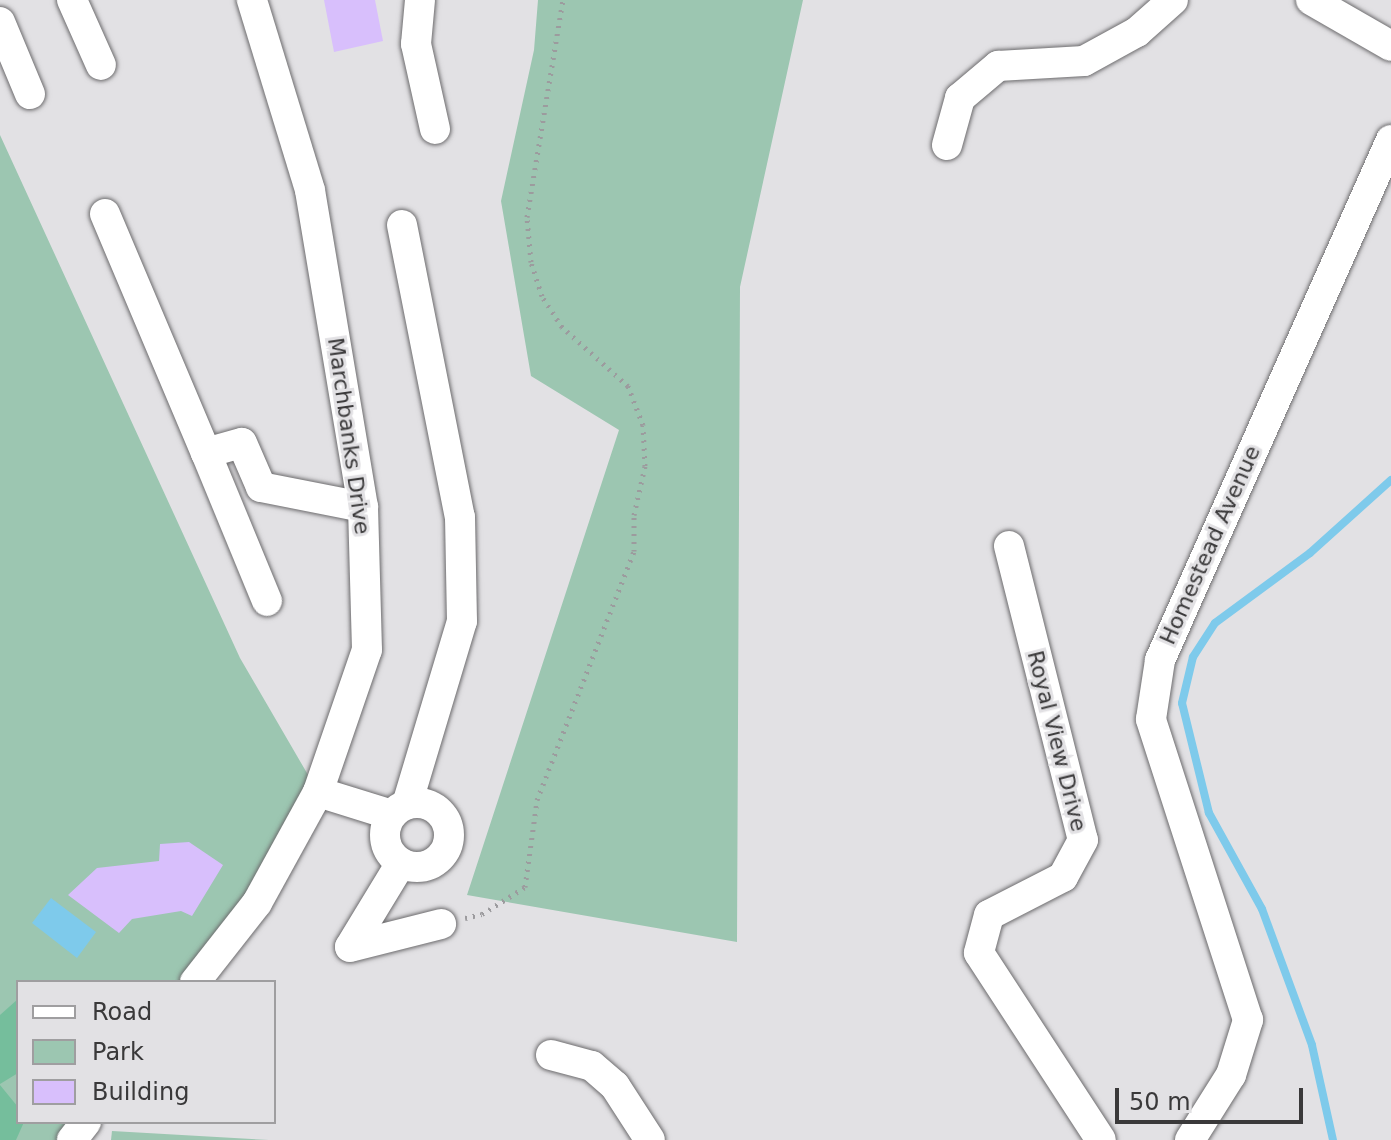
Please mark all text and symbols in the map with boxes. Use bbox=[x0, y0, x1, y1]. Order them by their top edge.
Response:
street label: Marchbanks Drive bbox=[322, 336, 376, 536]
street label: Homestead Avenue bbox=[1154, 442, 1266, 648]
street label: Royal View Drive bbox=[1022, 648, 1092, 834]
legend bbox=[16, 980, 276, 1124]
text: Road bbox=[92, 998, 152, 1026]
text: Park bbox=[92, 1038, 144, 1066]
scale bar bbox=[1119, 1072, 1307, 1122]
text: Building bbox=[92, 1078, 189, 1106]
text: 50 m bbox=[1129, 1088, 1191, 1116]

